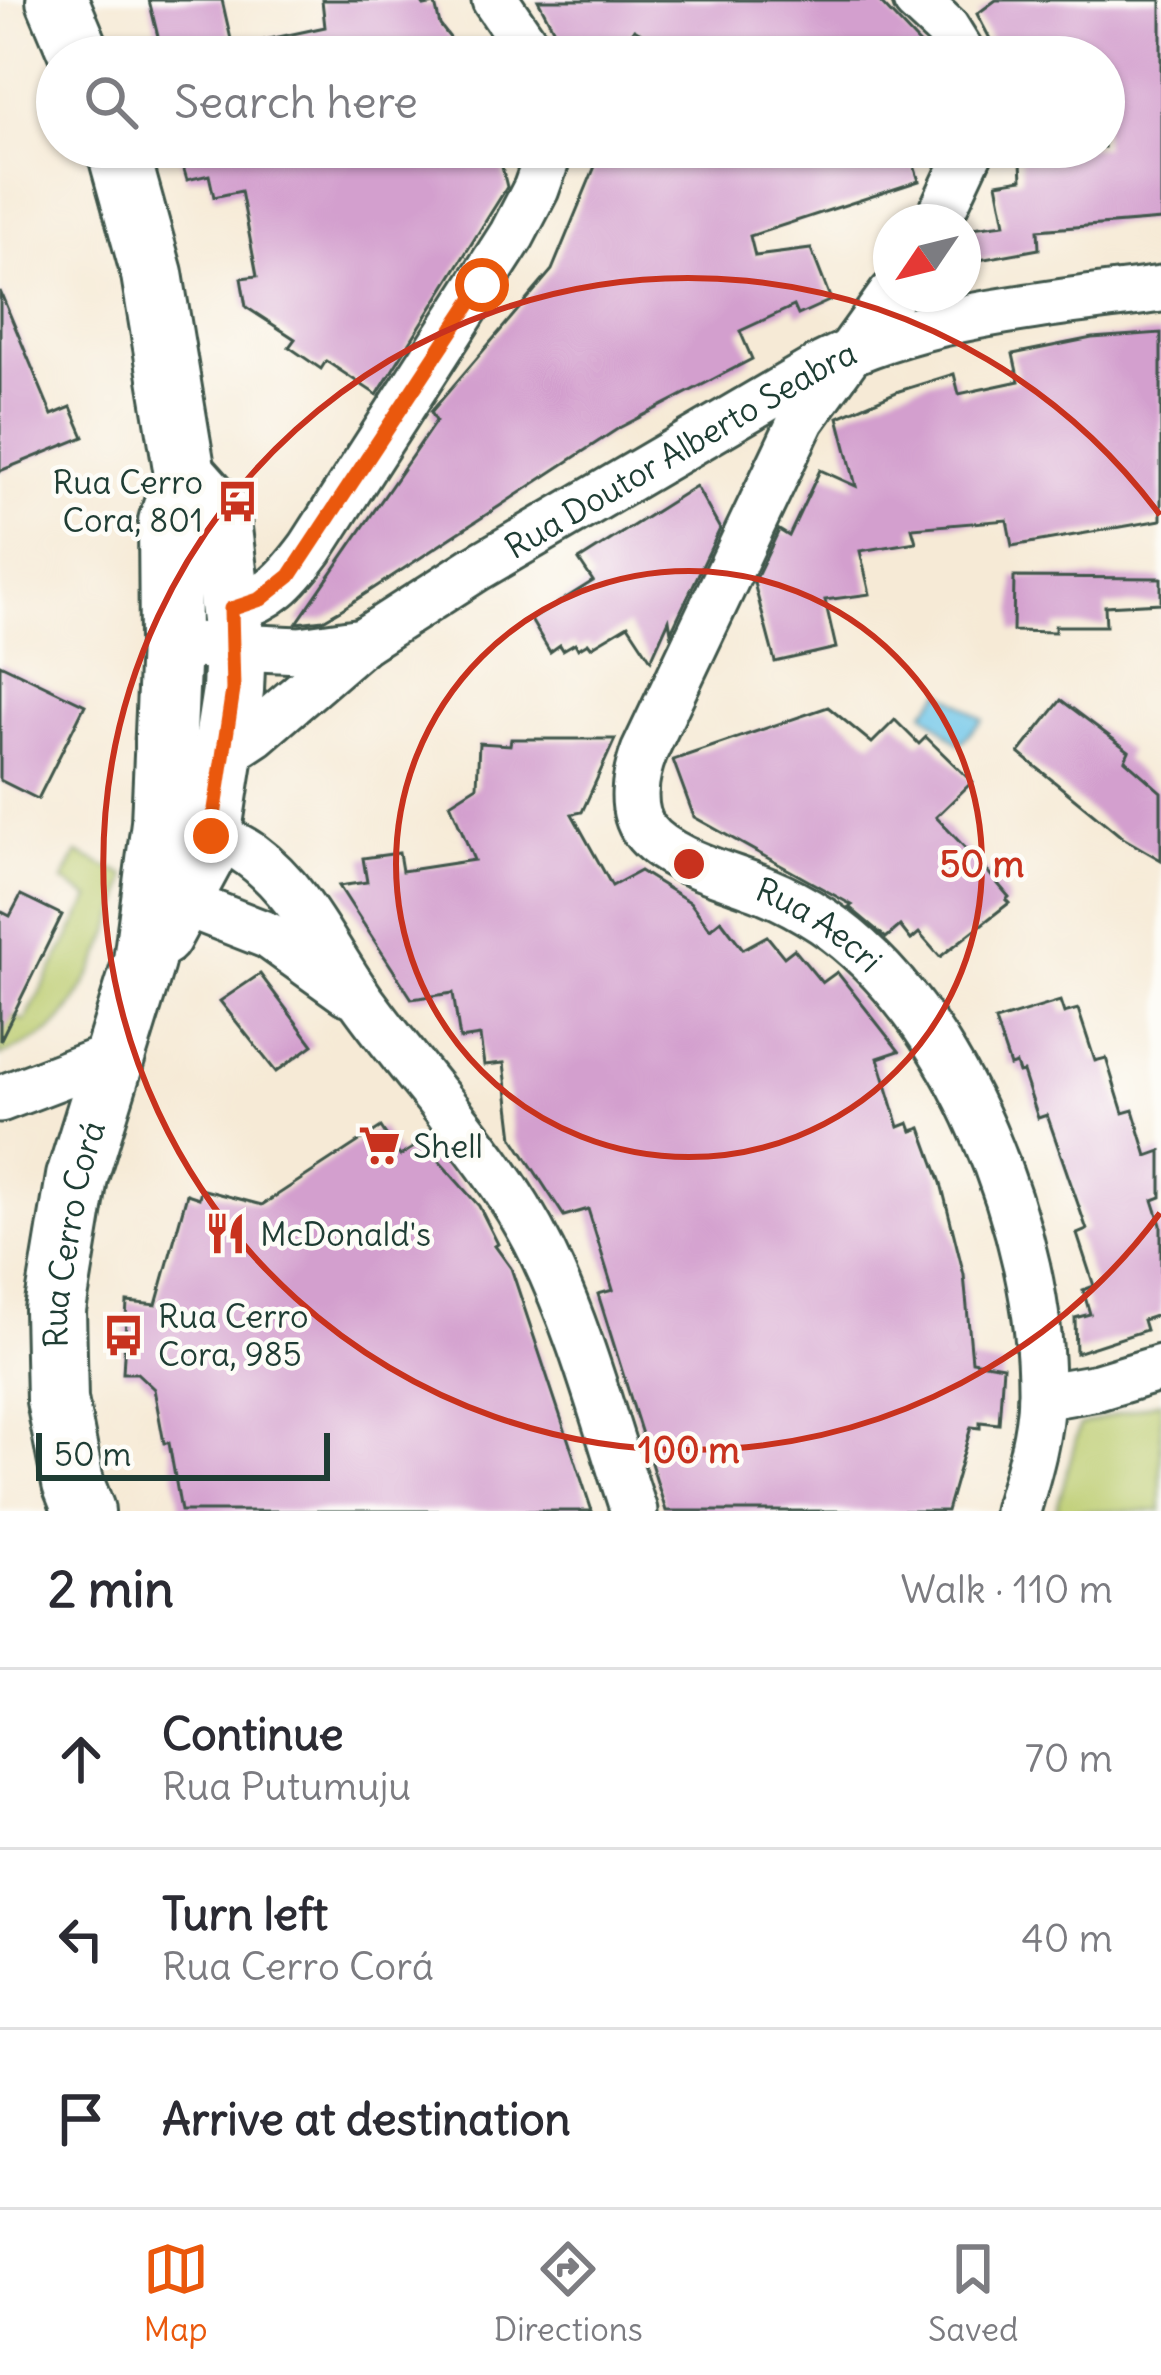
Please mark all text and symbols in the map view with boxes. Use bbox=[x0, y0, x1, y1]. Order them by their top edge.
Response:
search box bbox=[36, 36, 1125, 168]
icon: search bbox=[78, 69, 144, 135]
text: Search here bbox=[174, 74, 418, 130]
north arrow bbox=[873, 204, 981, 312]
route start bbox=[455, 258, 509, 312]
street label: Rua Doutor Alberto Seabra bbox=[497, 331, 863, 568]
place label: Rua Cerro Cora, 801 bbox=[53, 461, 203, 541]
bus stop icon: Rua Cerro Cora, 801 bbox=[214, 478, 260, 524]
route end bbox=[184, 809, 238, 863]
text: 50 m bbox=[940, 842, 1024, 887]
centre of rings bbox=[668, 843, 710, 885]
street label: Rua Aecri bbox=[750, 868, 891, 981]
street label: Rua Cerro Corá bbox=[34, 1116, 114, 1348]
supermarket icon: Shell bbox=[356, 1123, 402, 1169]
place label: Shell bbox=[413, 1125, 483, 1167]
restaurant icon: McDonald's bbox=[203, 1211, 249, 1257]
place label: McDonald's bbox=[260, 1213, 431, 1255]
place label: Rua Cerro Cora, 985 bbox=[158, 1295, 308, 1375]
bus stop icon: Rua Cerro Cora, 985 bbox=[101, 1312, 147, 1358]
scale bar bbox=[36, 1427, 330, 1480]
text: 100 m bbox=[638, 1428, 740, 1473]
text: 50 m bbox=[54, 1433, 131, 1475]
text: 2 min bbox=[48, 1557, 174, 1621]
text: Walk · 110 m bbox=[901, 1565, 1113, 1614]
text: Continue bbox=[162, 1706, 344, 1762]
icon: ahead bbox=[48, 1726, 114, 1792]
text: 70 m bbox=[1025, 1734, 1113, 1783]
text: Rua Putumuju bbox=[162, 1762, 411, 1811]
text: Turn left bbox=[162, 1886, 328, 1942]
icon: left bbox=[48, 1906, 114, 1972]
text: 40 m bbox=[1021, 1914, 1113, 1963]
text: Rua Cerro Corá bbox=[162, 1942, 434, 1991]
icon: arrive bbox=[48, 2086, 114, 2152]
text: Arrive at destination bbox=[162, 2091, 571, 2147]
tab: Map bbox=[143, 2236, 209, 2350]
tab: Directions bbox=[494, 2236, 643, 2350]
tab: Saved bbox=[928, 2236, 1018, 2350]

